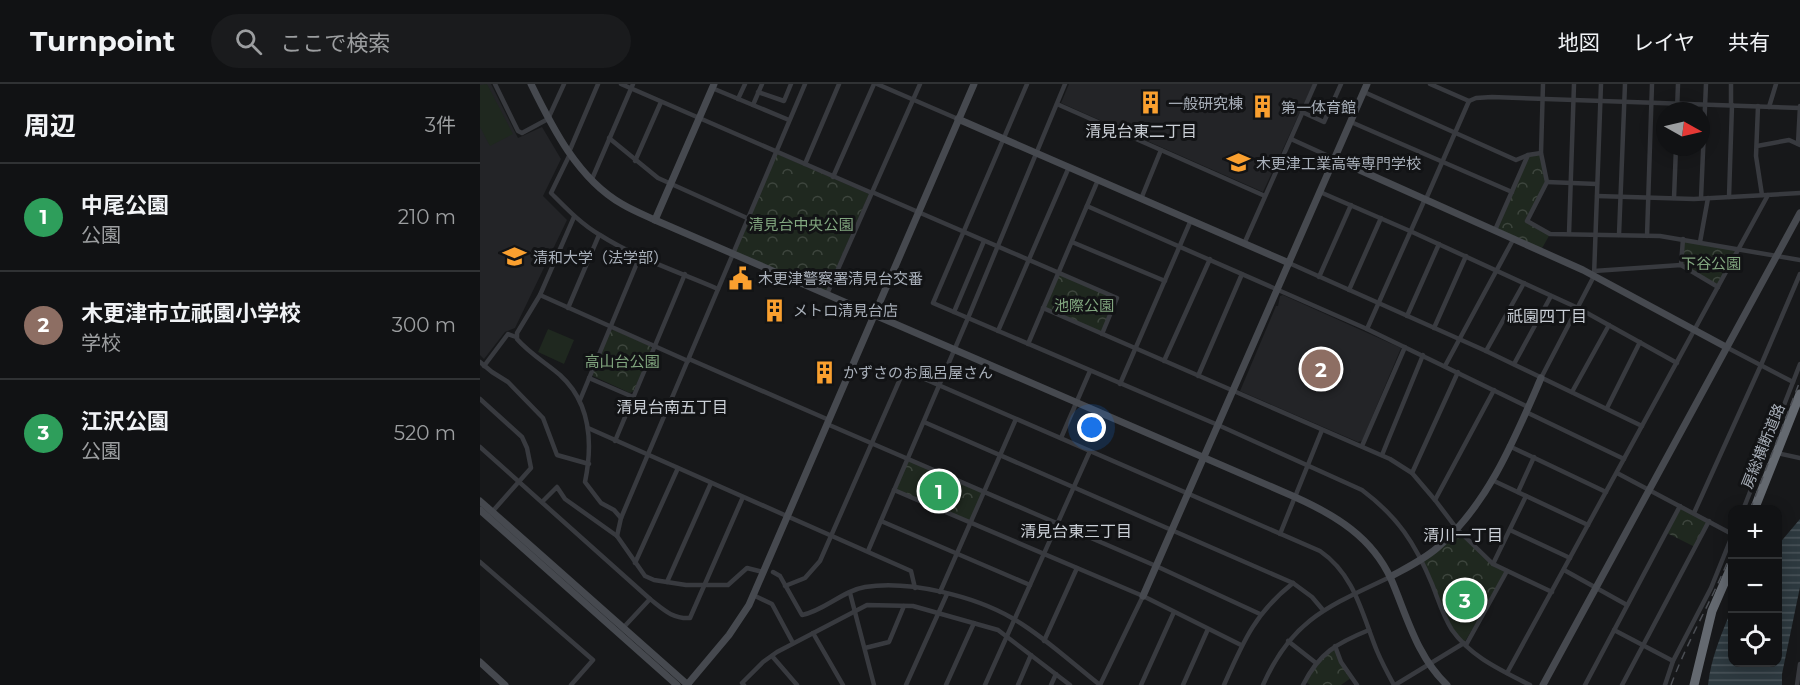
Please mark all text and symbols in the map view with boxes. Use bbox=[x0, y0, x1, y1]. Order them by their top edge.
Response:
search box bbox=[211, 14, 631, 68]
text: Turnpoint bbox=[30, 24, 175, 58]
icon: search bbox=[232, 25, 265, 58]
text: ここで検索 bbox=[280, 30, 390, 57]
text: 地図 bbox=[1558, 30, 1600, 55]
text: レイヤ bbox=[1633, 30, 1695, 55]
text: 共有 bbox=[1728, 30, 1770, 55]
building icon: 一般研究棟 bbox=[1137, 90, 1163, 116]
place label: 一般研究棟 bbox=[1168, 94, 1243, 113]
building icon: 第一体育館 bbox=[1250, 94, 1276, 120]
place label: 第一体育館 bbox=[1281, 98, 1356, 117]
north arrow bbox=[1656, 102, 1710, 156]
text: 周辺 bbox=[24, 110, 76, 142]
text: 3件 bbox=[425, 113, 456, 137]
district label: 清見台東二丁目 bbox=[1085, 122, 1197, 141]
school or university icon: 木更津工業高等専門学校 bbox=[1225, 150, 1251, 176]
place label: 木更津工業高等専門学校 bbox=[1256, 154, 1421, 173]
text: 中尾公園 bbox=[81, 192, 169, 219]
text: 1 bbox=[40, 205, 47, 229]
text: 210 m bbox=[398, 205, 456, 229]
park label: 清見台中央公園 bbox=[748, 215, 854, 234]
text: 公園 bbox=[81, 223, 121, 247]
school or university icon: 清和大学（法学部） bbox=[502, 244, 528, 270]
place label: 清和大学（法学部） bbox=[533, 248, 668, 267]
park label: 下谷公園 bbox=[1681, 254, 1741, 273]
public building icon: 木更津警察署清見台交番 bbox=[727, 265, 753, 291]
place label: 木更津警察署清見台交番 bbox=[758, 269, 923, 288]
park label: 池際公園 bbox=[1054, 296, 1114, 315]
building icon: メトロ清見台店 bbox=[762, 297, 788, 323]
text: 木更津市立祇園小学校 bbox=[81, 300, 301, 327]
place label: メトロ清見台店 bbox=[793, 301, 898, 320]
district label: 祇園四丁目 bbox=[1507, 307, 1587, 326]
text: 2 bbox=[38, 313, 49, 337]
text: 300 m bbox=[392, 313, 456, 337]
text: 学校 bbox=[81, 331, 121, 355]
pin: 2 bbox=[1302, 346, 1340, 392]
park label: 高山台公園 bbox=[584, 352, 660, 371]
building icon: かずさのお風呂屋さん bbox=[812, 359, 838, 385]
place label: かずさのお風呂屋さん bbox=[843, 363, 993, 382]
district label: 清見台南五丁目 bbox=[616, 398, 728, 417]
street label: 房総横断道路 bbox=[1737, 401, 1789, 491]
text: 江沢公園 bbox=[81, 408, 169, 435]
your location bbox=[1077, 413, 1106, 442]
text: 3 bbox=[38, 421, 49, 445]
text: 520 m bbox=[394, 421, 456, 445]
text: 公園 bbox=[81, 439, 121, 463]
pin: 1 bbox=[920, 468, 958, 514]
map controls bbox=[1728, 505, 1782, 667]
button: + bbox=[1728, 505, 1782, 559]
district label: 清見台東三丁目 bbox=[1020, 522, 1132, 541]
district label: 清川一丁目 bbox=[1423, 526, 1503, 545]
button: − bbox=[1728, 559, 1782, 613]
pin: 3 bbox=[1446, 578, 1484, 622]
button: locate bbox=[1728, 613, 1782, 667]

